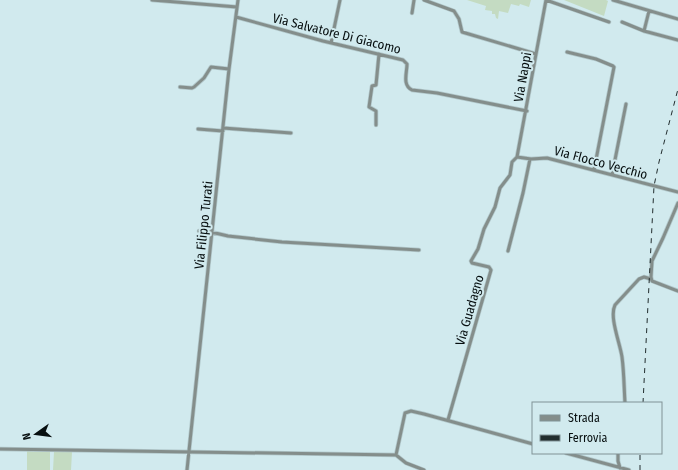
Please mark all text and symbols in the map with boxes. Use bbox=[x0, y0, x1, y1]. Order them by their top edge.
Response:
street label: Via Salvatore Di Giacomo bbox=[271, 10, 403, 57]
street label: Via Nappi bbox=[511, 51, 534, 103]
street label: Via Flocco Vecchio bbox=[552, 143, 649, 182]
street label: Via Filippo Turati bbox=[191, 180, 216, 270]
street label: Via Guadagno bbox=[452, 273, 487, 347]
legend bbox=[532, 402, 662, 454]
text: Strada bbox=[568, 411, 600, 425]
north arrow bbox=[16, 414, 56, 454]
text: Ferrovia bbox=[568, 431, 607, 445]
text: N bbox=[20, 432, 34, 441]

